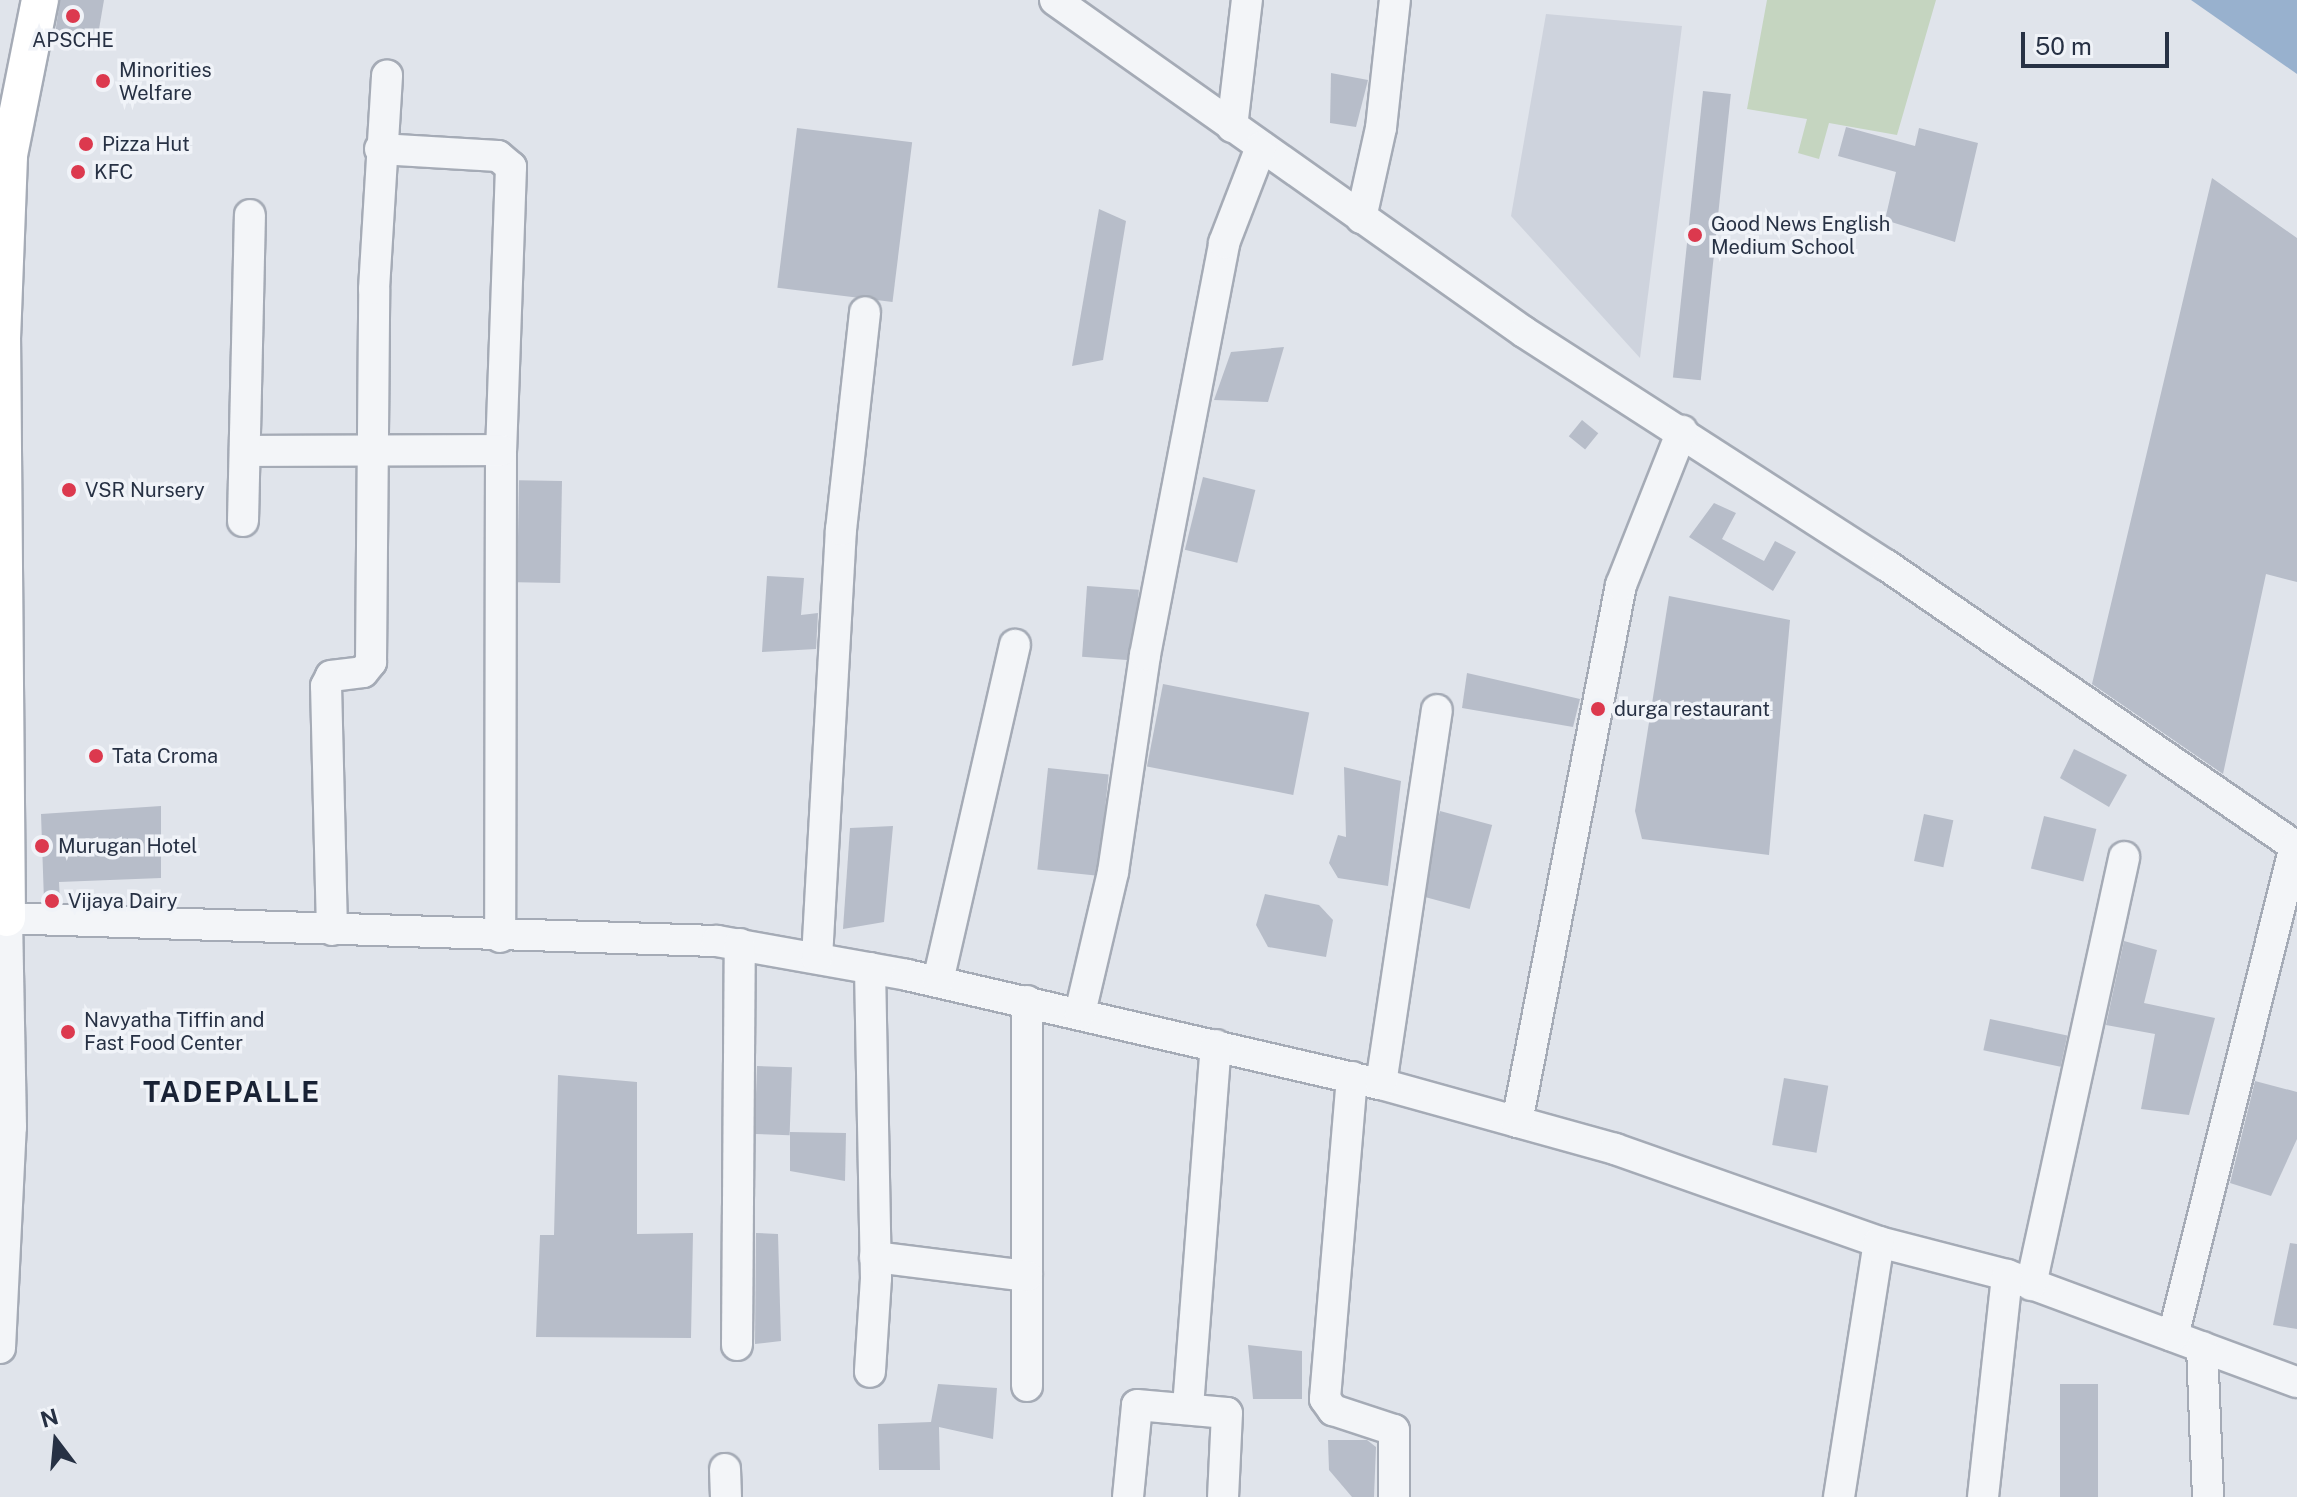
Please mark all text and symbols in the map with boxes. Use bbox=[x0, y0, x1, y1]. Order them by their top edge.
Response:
marker: APSCHE bbox=[64, 7, 82, 25]
scale bar bbox=[2025, 16, 2173, 66]
place label: APSCHE bbox=[32, 28, 114, 52]
text: 50 m bbox=[2035, 32, 2092, 60]
place label: Minorities Welfare bbox=[119, 58, 212, 105]
marker: Minorities Welfare bbox=[94, 72, 112, 90]
place label: Pizza Hut bbox=[102, 132, 190, 156]
marker: Pizza Hut bbox=[77, 135, 95, 153]
place label: KFC bbox=[94, 160, 133, 184]
marker: KFC bbox=[69, 163, 87, 181]
place label: Good News English Medium School bbox=[1711, 212, 1890, 259]
marker: Good News English Medium School bbox=[1686, 226, 1704, 244]
place label: VSR Nursery bbox=[85, 478, 205, 502]
marker: VSR Nursery bbox=[60, 481, 78, 499]
place label: durga restaurant bbox=[1614, 697, 1770, 721]
marker: durga restaurant bbox=[1589, 700, 1607, 718]
place label: Tata Croma bbox=[112, 744, 218, 768]
marker: Tata Croma bbox=[87, 747, 105, 765]
place label: Murugan Hotel bbox=[58, 834, 197, 858]
marker: Murugan Hotel bbox=[33, 837, 51, 855]
place label: Vijaya Dairy bbox=[68, 889, 178, 913]
marker: Vijaya Dairy bbox=[43, 892, 61, 910]
place label: Navyatha Tiffin and Fast Food Center bbox=[84, 1008, 264, 1055]
marker: Navyatha Tiffin and Fast Food Center bbox=[59, 1023, 77, 1041]
district label: TADEPALLE bbox=[143, 1075, 321, 1109]
north arrow bbox=[16, 1401, 96, 1481]
text: N bbox=[38, 1403, 61, 1433]

